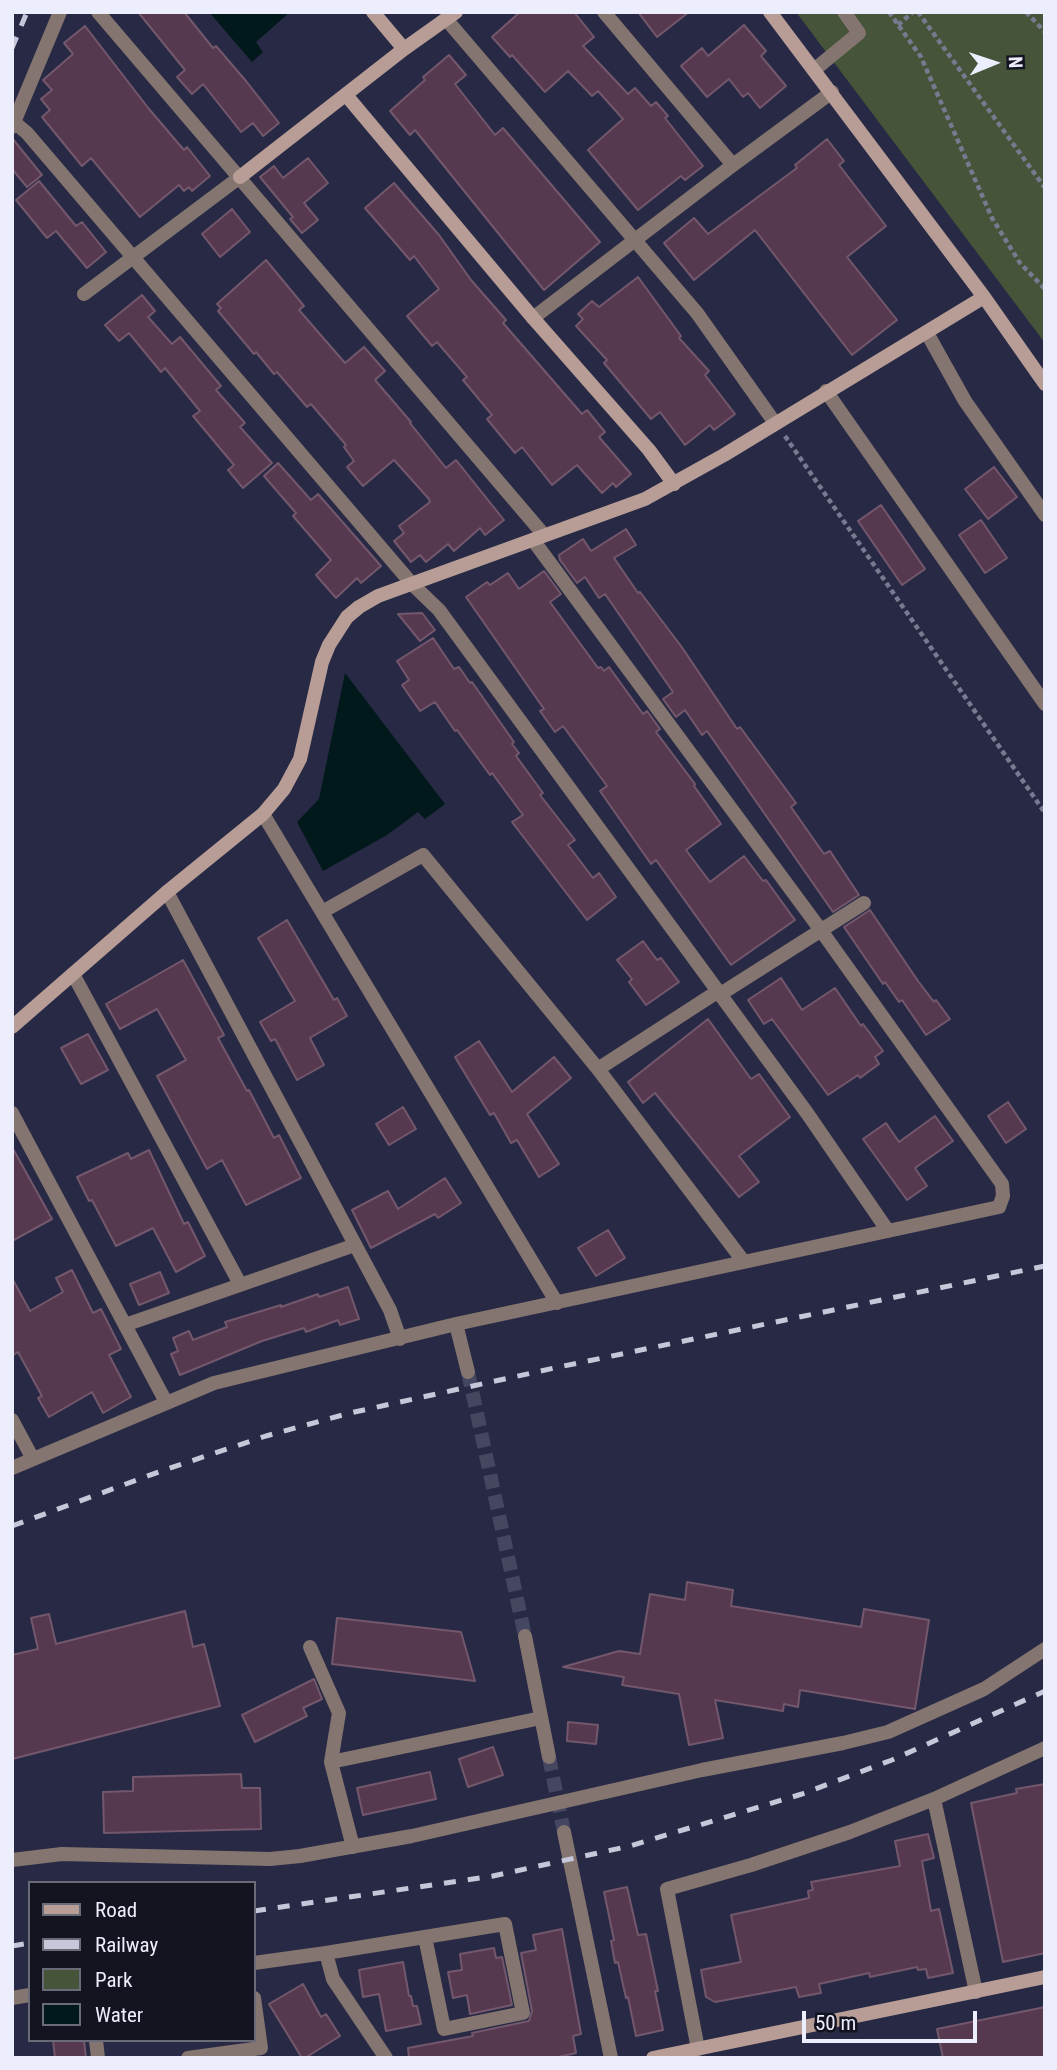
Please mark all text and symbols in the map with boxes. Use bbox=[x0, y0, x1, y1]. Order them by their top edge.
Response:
north arrow bbox=[959, 28, 1029, 98]
text: N bbox=[1004, 56, 1027, 68]
legend bbox=[28, 1881, 256, 2042]
text: Road bbox=[95, 1898, 137, 1922]
text: Railway bbox=[95, 1933, 158, 1957]
text: Park bbox=[95, 1968, 132, 1992]
scale bar bbox=[805, 1996, 980, 2040]
text: Water bbox=[95, 2003, 143, 2027]
text: 50 m bbox=[815, 2011, 856, 2035]

